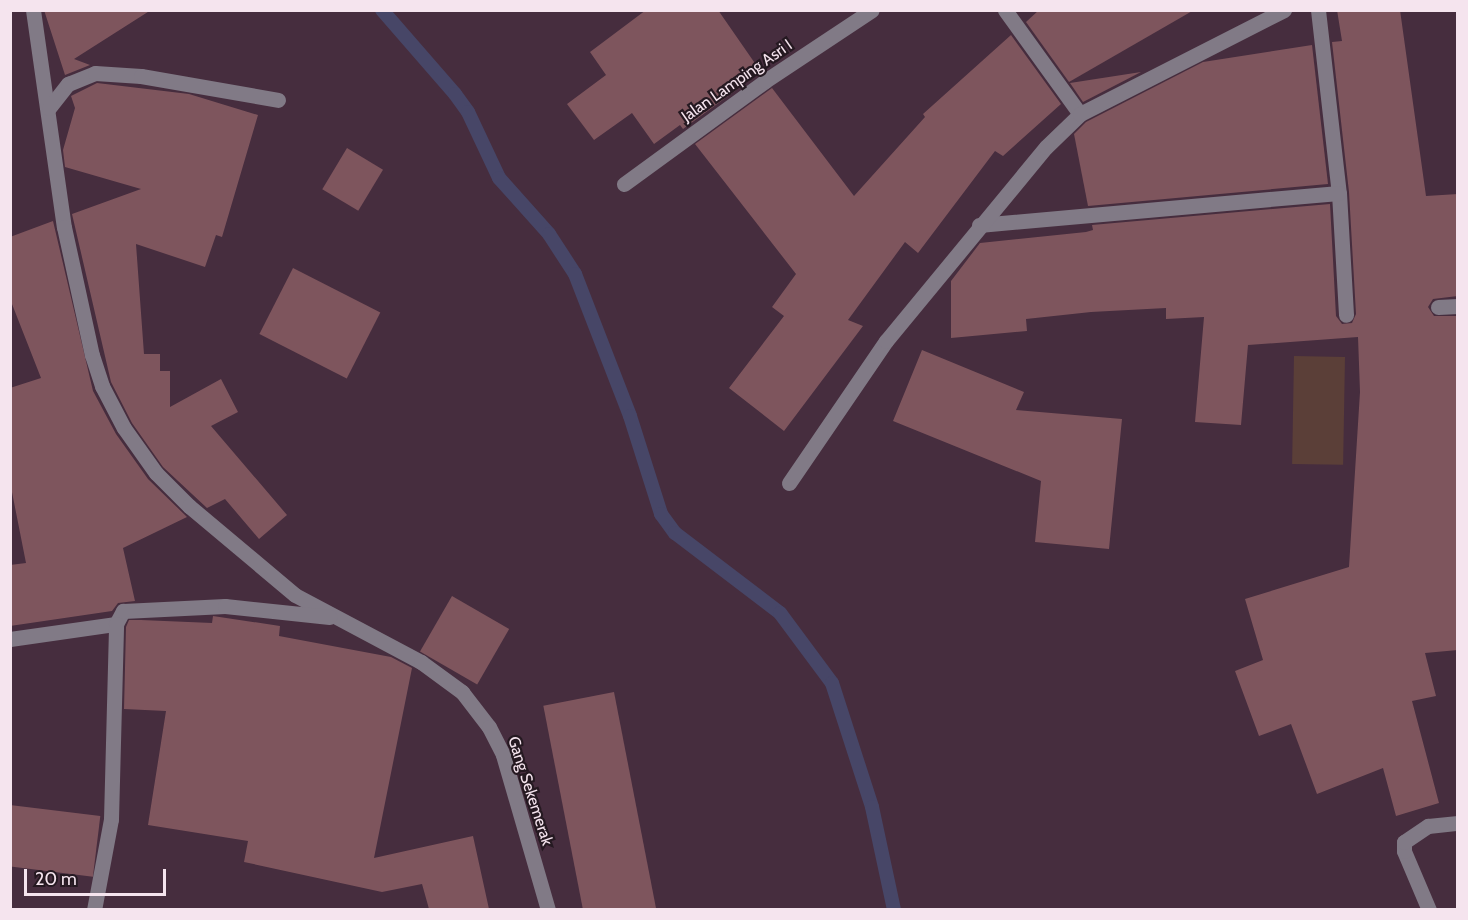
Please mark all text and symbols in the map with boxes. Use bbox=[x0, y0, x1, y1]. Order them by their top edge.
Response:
street label: Jalan Lamping Asri I bbox=[678, 36, 796, 126]
street label: Gang Sekemerak bbox=[503, 734, 557, 848]
scale bar bbox=[27, 857, 170, 895]
text: 20 m bbox=[35, 868, 77, 890]

